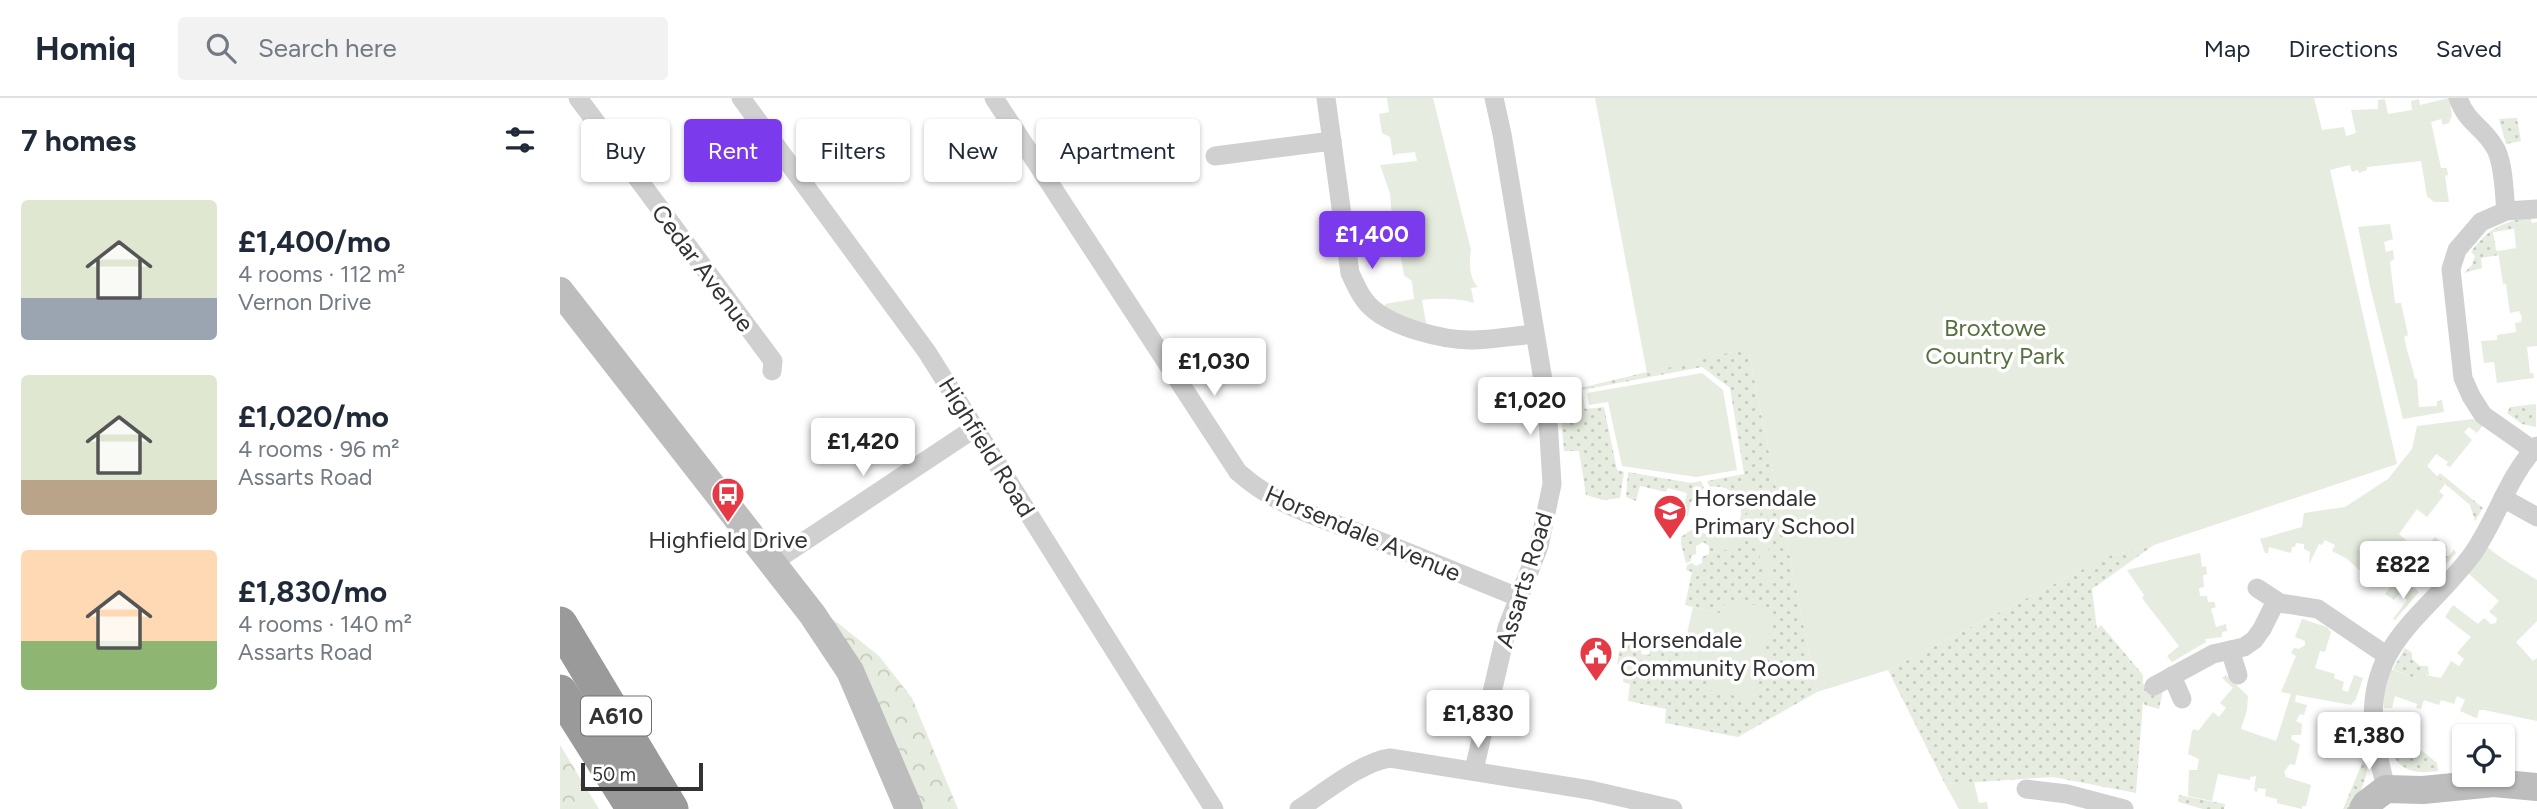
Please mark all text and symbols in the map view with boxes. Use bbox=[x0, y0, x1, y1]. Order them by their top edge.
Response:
search box bbox=[178, 17, 668, 80]
text: Homiq bbox=[35, 29, 136, 68]
icon: search bbox=[202, 29, 240, 67]
text: Search here bbox=[258, 32, 397, 64]
text: Map bbox=[2204, 34, 2250, 63]
text: Directions bbox=[2288, 34, 2398, 63]
text: Saved bbox=[2436, 34, 2502, 63]
chip: Buy bbox=[581, 119, 670, 182]
chip: Rent bbox=[684, 119, 782, 182]
chip: Filters bbox=[796, 119, 910, 182]
chip: New bbox=[924, 119, 1022, 182]
chip: Apartment bbox=[1036, 119, 1200, 182]
icon: filters bbox=[501, 121, 539, 159]
text: 7 homes bbox=[21, 122, 136, 159]
street label: Cedar Avenue bbox=[646, 199, 760, 337]
pin: £1,400 bbox=[1315, 212, 1429, 271]
text: £1,400 bbox=[1335, 220, 1409, 248]
text: £1,400/mo bbox=[238, 223, 391, 260]
icon: home bbox=[77, 228, 161, 312]
text: 4 rooms · 112 m² bbox=[238, 260, 405, 288]
text: Vernon Drive bbox=[238, 288, 371, 316]
park label: Broxtowe Country Park bbox=[1925, 313, 2065, 370]
pin: £1,030 bbox=[1157, 338, 1271, 398]
text: £1,030 bbox=[1178, 347, 1250, 375]
street label: Highfield Road bbox=[933, 372, 1041, 522]
pin: £1,020 bbox=[1473, 378, 1587, 437]
text: £1,020 bbox=[1494, 386, 1566, 414]
text: £1,020/mo bbox=[238, 398, 389, 435]
icon: home bbox=[77, 403, 161, 487]
pin: £1,420 bbox=[806, 418, 920, 478]
text: £1,420 bbox=[827, 427, 899, 455]
text: 4 rooms · 96 m² bbox=[238, 435, 400, 463]
text: Assarts Road bbox=[238, 463, 373, 491]
bus stop icon: Highfield Drive bbox=[709, 475, 747, 524]
street label: Horsendale Avenue bbox=[1261, 479, 1465, 587]
place label: Horsendale Primary School bbox=[1694, 483, 1855, 540]
school or university icon: Horsendale Primary School bbox=[1651, 492, 1689, 541]
street label: Assarts Road bbox=[1490, 509, 1558, 651]
place label: Highfield Drive bbox=[648, 525, 808, 554]
pin: £822 bbox=[2362, 542, 2444, 601]
text: £822 bbox=[2376, 550, 2430, 578]
text: £1,830/mo bbox=[238, 573, 387, 610]
icon: home bbox=[77, 578, 161, 662]
text: 4 rooms · 140 m² bbox=[238, 610, 412, 638]
place label: Horsendale Community Room bbox=[1620, 625, 1815, 682]
public building icon: Horsendale Community Room bbox=[1577, 634, 1615, 683]
text: Assarts Road bbox=[238, 638, 373, 666]
pin: £1,830 bbox=[1421, 690, 1535, 750]
road number: A610 bbox=[581, 696, 651, 736]
text: £1,830 bbox=[1442, 699, 1514, 727]
pin: £1,380 bbox=[2312, 712, 2426, 772]
text: £1,380 bbox=[2333, 721, 2405, 749]
map controls bbox=[2452, 724, 2515, 787]
button: locate bbox=[2452, 724, 2515, 787]
scale bar bbox=[581, 760, 704, 792]
text: 50 m bbox=[592, 763, 636, 786]

